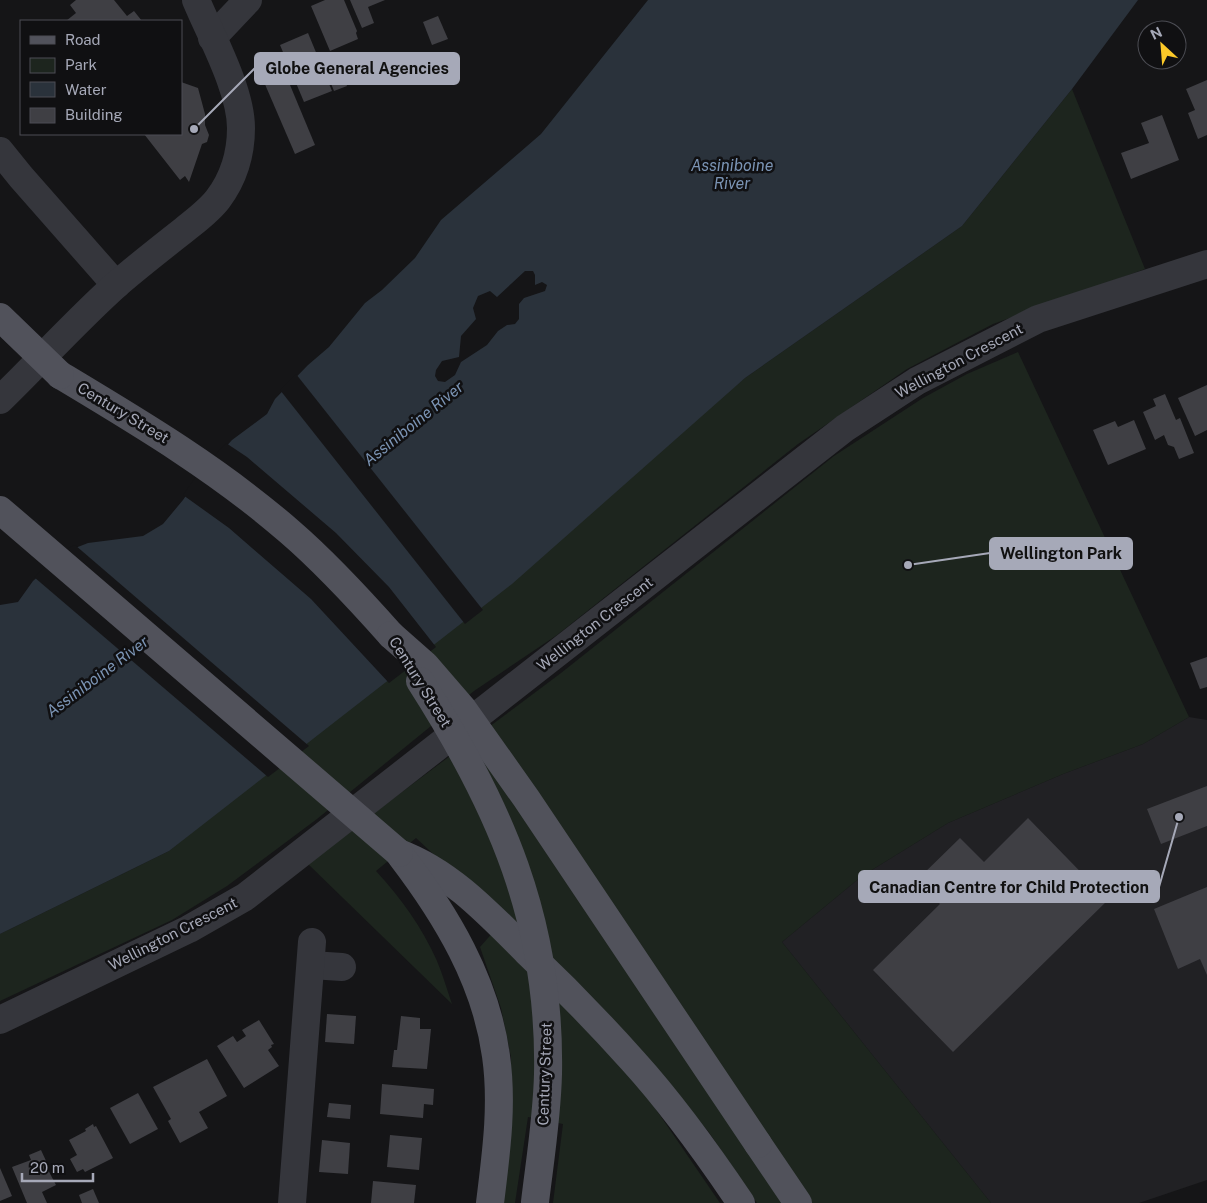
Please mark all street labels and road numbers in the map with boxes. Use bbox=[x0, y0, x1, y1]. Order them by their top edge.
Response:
street label: Wellington Crescent bbox=[892, 320, 1026, 401]
street label: Century Street bbox=[75, 379, 172, 447]
street label: Wellington Crescent bbox=[533, 573, 656, 674]
street label: Century Street bbox=[386, 633, 455, 730]
street label: Wellington Crescent bbox=[106, 894, 240, 973]
street label: Century Street bbox=[534, 1022, 555, 1126]

